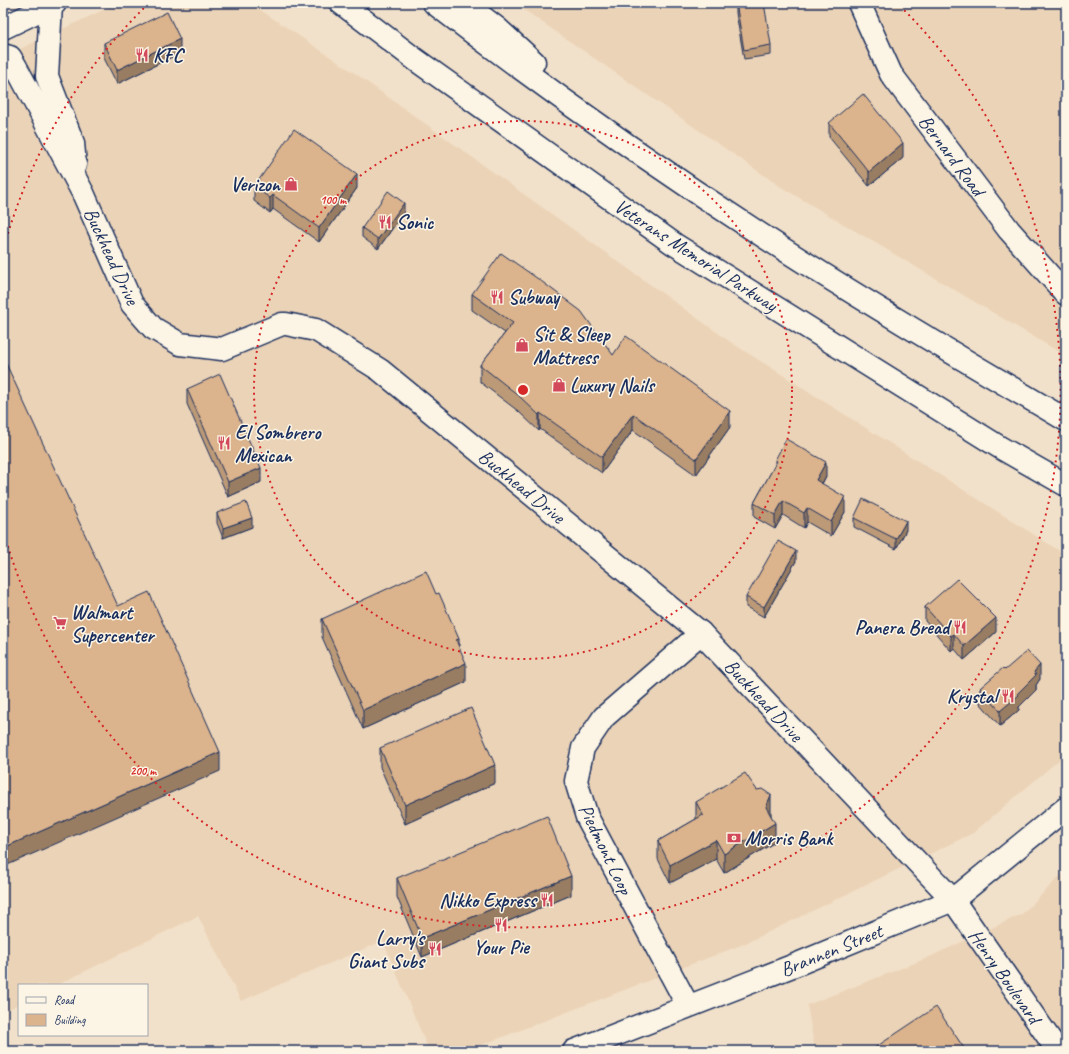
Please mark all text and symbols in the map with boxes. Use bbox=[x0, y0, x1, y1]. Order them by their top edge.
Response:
place label: KFC bbox=[153, 43, 186, 68]
restaurant icon: KFC bbox=[134, 47, 150, 63]
street label: Bernard Road bbox=[913, 110, 992, 203]
place label: Verizon bbox=[230, 172, 282, 197]
shop icon: Verizon bbox=[283, 176, 299, 192]
text: 100 m bbox=[320, 192, 347, 208]
street label: Veterans Memorial Parkway bbox=[610, 193, 783, 318]
street label: Buckhead Drive bbox=[78, 204, 146, 310]
place label: Sonic bbox=[396, 210, 434, 235]
restaurant icon: Sonic bbox=[377, 214, 393, 230]
place label: Subway bbox=[508, 285, 561, 310]
restaurant icon: Subway bbox=[489, 289, 505, 305]
place label: Sit & Sleep Mattress bbox=[533, 322, 611, 370]
shop icon: Sit & Sleep Mattress bbox=[514, 337, 530, 353]
place label: Luxury Nails bbox=[570, 373, 656, 398]
shop icon: Luxury Nails bbox=[551, 377, 567, 393]
centre of rings bbox=[516, 383, 530, 397]
place label: El Sombrero Mexican bbox=[235, 420, 322, 468]
restaurant icon: El Sombrero Mexican bbox=[216, 435, 232, 451]
street label: Buckhead Drive bbox=[473, 444, 571, 530]
place label: Walmart Supercenter bbox=[71, 600, 156, 648]
supermarket icon: Walmart Supercenter bbox=[52, 615, 68, 631]
place label: Panera Bread bbox=[855, 615, 953, 640]
restaurant icon: Panera Bread bbox=[952, 619, 968, 635]
street label: Buckhead Drive bbox=[719, 654, 809, 748]
place label: Krystal bbox=[947, 684, 1000, 710]
restaurant icon: Krystal bbox=[1000, 688, 1016, 704]
text: 200 m bbox=[130, 763, 157, 779]
street label: Piedmont Loop bbox=[573, 800, 639, 900]
place label: Morris Bank bbox=[745, 826, 834, 851]
bank icon: Morris Bank bbox=[726, 830, 742, 846]
place label: Nikko Express bbox=[439, 888, 538, 913]
restaurant icon: Nikko Express bbox=[539, 892, 555, 908]
restaurant icon: Your Pie bbox=[493, 917, 509, 933]
street label: Brannen Street bbox=[777, 918, 888, 982]
street label: Henry Boulevard bbox=[963, 924, 1048, 1031]
place label: Larry's Giant Subs bbox=[348, 926, 426, 974]
place label: Your Pie bbox=[473, 935, 531, 960]
restaurant icon: Larry's Giant Subs bbox=[427, 941, 443, 957]
legend bbox=[18, 984, 148, 1036]
text: Road bbox=[54, 992, 76, 1008]
text: Building bbox=[54, 1012, 86, 1028]

